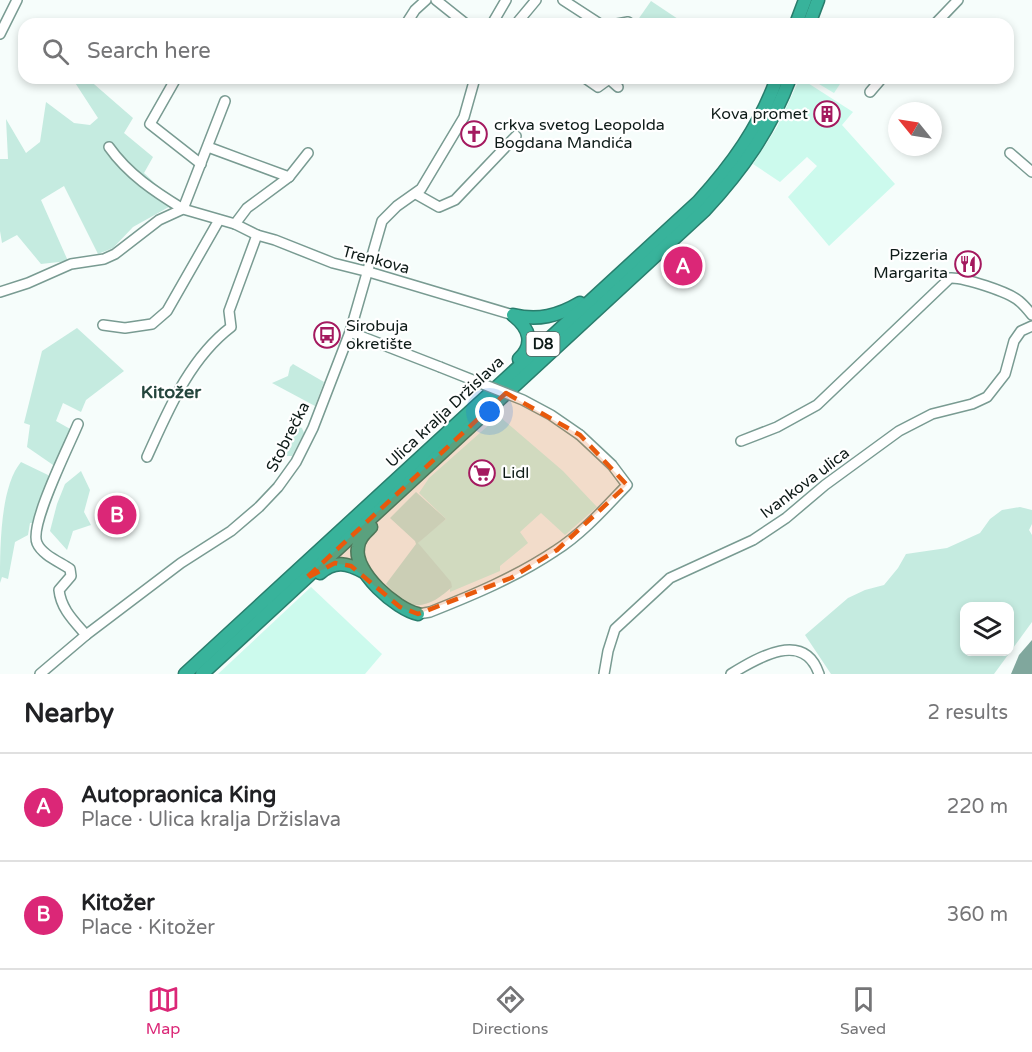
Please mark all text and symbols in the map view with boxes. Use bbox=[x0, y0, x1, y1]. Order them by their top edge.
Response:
search box bbox=[18, 18, 1014, 84]
icon: search bbox=[39, 35, 72, 68]
text: Search here bbox=[87, 38, 211, 64]
building icon: Kova promet bbox=[812, 99, 842, 129]
north arrow bbox=[888, 102, 942, 156]
place label: Kova promet bbox=[711, 104, 808, 124]
place label: crkva svetog Leopolda Bogdana Mandića bbox=[494, 115, 665, 153]
church icon: crkva svetog Leopolda Bogdana Mandića bbox=[459, 119, 489, 149]
street label: Trenkova bbox=[340, 241, 412, 279]
pin: A bbox=[664, 244, 702, 288]
place label: Pizzeria Margarita bbox=[873, 245, 948, 283]
restaurant icon: Pizzeria Margarita bbox=[953, 249, 983, 279]
place label: Sirobuja okretište bbox=[346, 316, 412, 354]
bus stop icon: Sirobuja okretište bbox=[312, 320, 342, 350]
road number: D8 bbox=[526, 332, 560, 356]
street label: Ulica kralja Držislava bbox=[382, 352, 508, 472]
district label: Kitožer bbox=[141, 381, 202, 403]
your location bbox=[475, 397, 504, 426]
street label: Stobrečka bbox=[262, 398, 314, 476]
street label: Ivankova ulica bbox=[756, 443, 854, 523]
supermarket icon: Lidl bbox=[467, 458, 497, 488]
place label: Lidl bbox=[502, 463, 529, 483]
pin: B bbox=[98, 492, 136, 538]
map controls bbox=[960, 602, 1014, 656]
button: layers bbox=[960, 602, 1014, 656]
text: Nearby bbox=[24, 698, 114, 729]
text: 2 results bbox=[928, 701, 1008, 725]
text: Autopraonica King bbox=[81, 782, 276, 808]
text: A bbox=[36, 795, 51, 819]
text: 220 m bbox=[947, 795, 1008, 819]
text: Place · Ulica kralja Držislava bbox=[81, 808, 341, 832]
text: Kitožer bbox=[81, 890, 155, 916]
text: B bbox=[37, 903, 50, 927]
text: 360 m bbox=[947, 903, 1008, 927]
text: Place · Kitožer bbox=[81, 916, 215, 940]
tab: Map bbox=[146, 983, 180, 1039]
tab: Directions bbox=[472, 983, 548, 1039]
tab: Saved bbox=[840, 983, 886, 1039]

